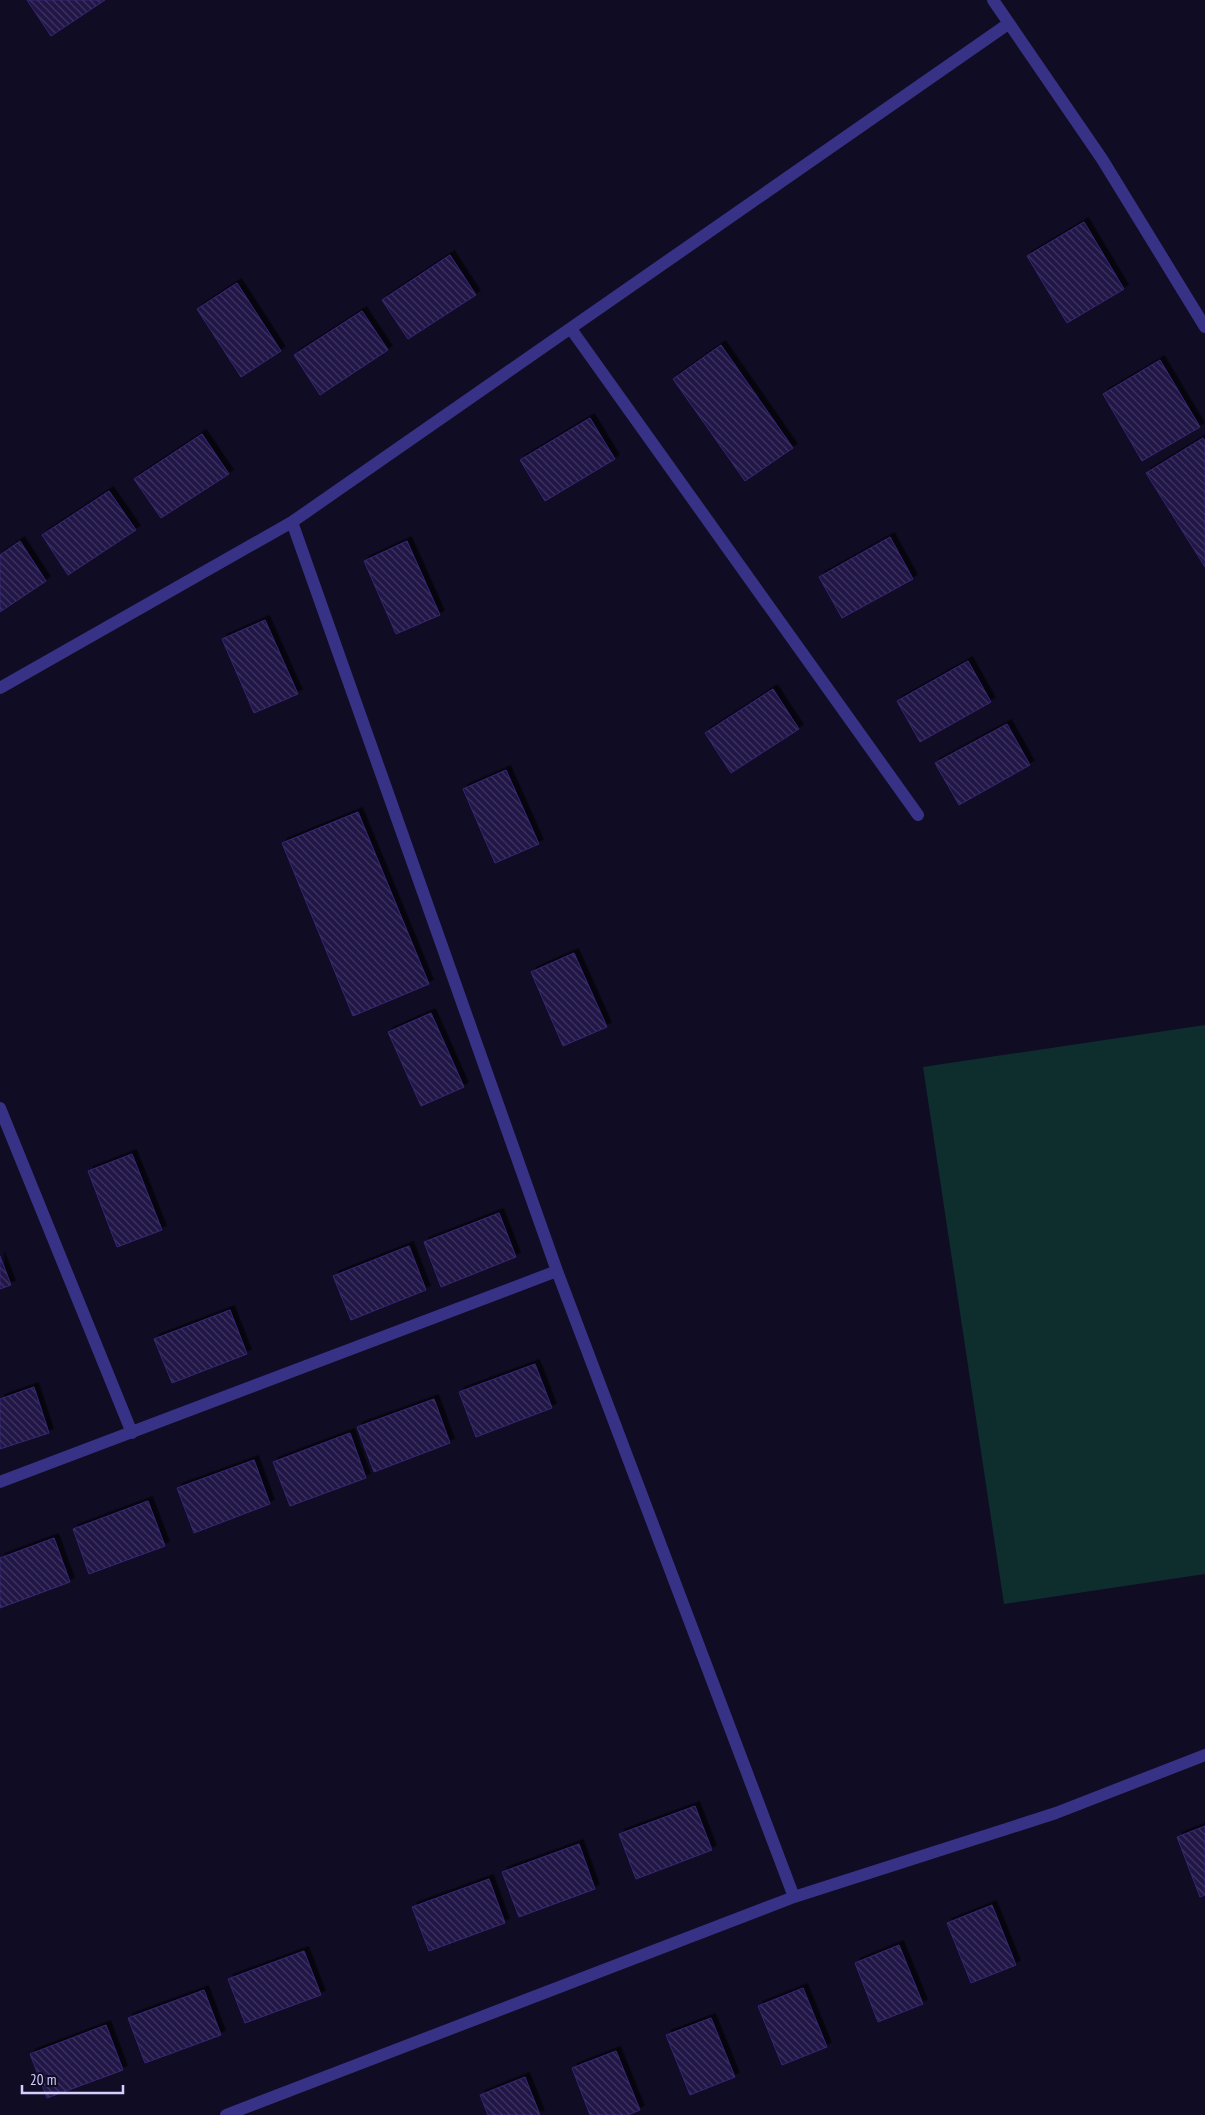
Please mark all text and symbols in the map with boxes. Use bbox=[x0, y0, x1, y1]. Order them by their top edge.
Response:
scale bar bbox=[22, 2062, 124, 2094]
text: 20 m bbox=[30, 2070, 56, 2089]

